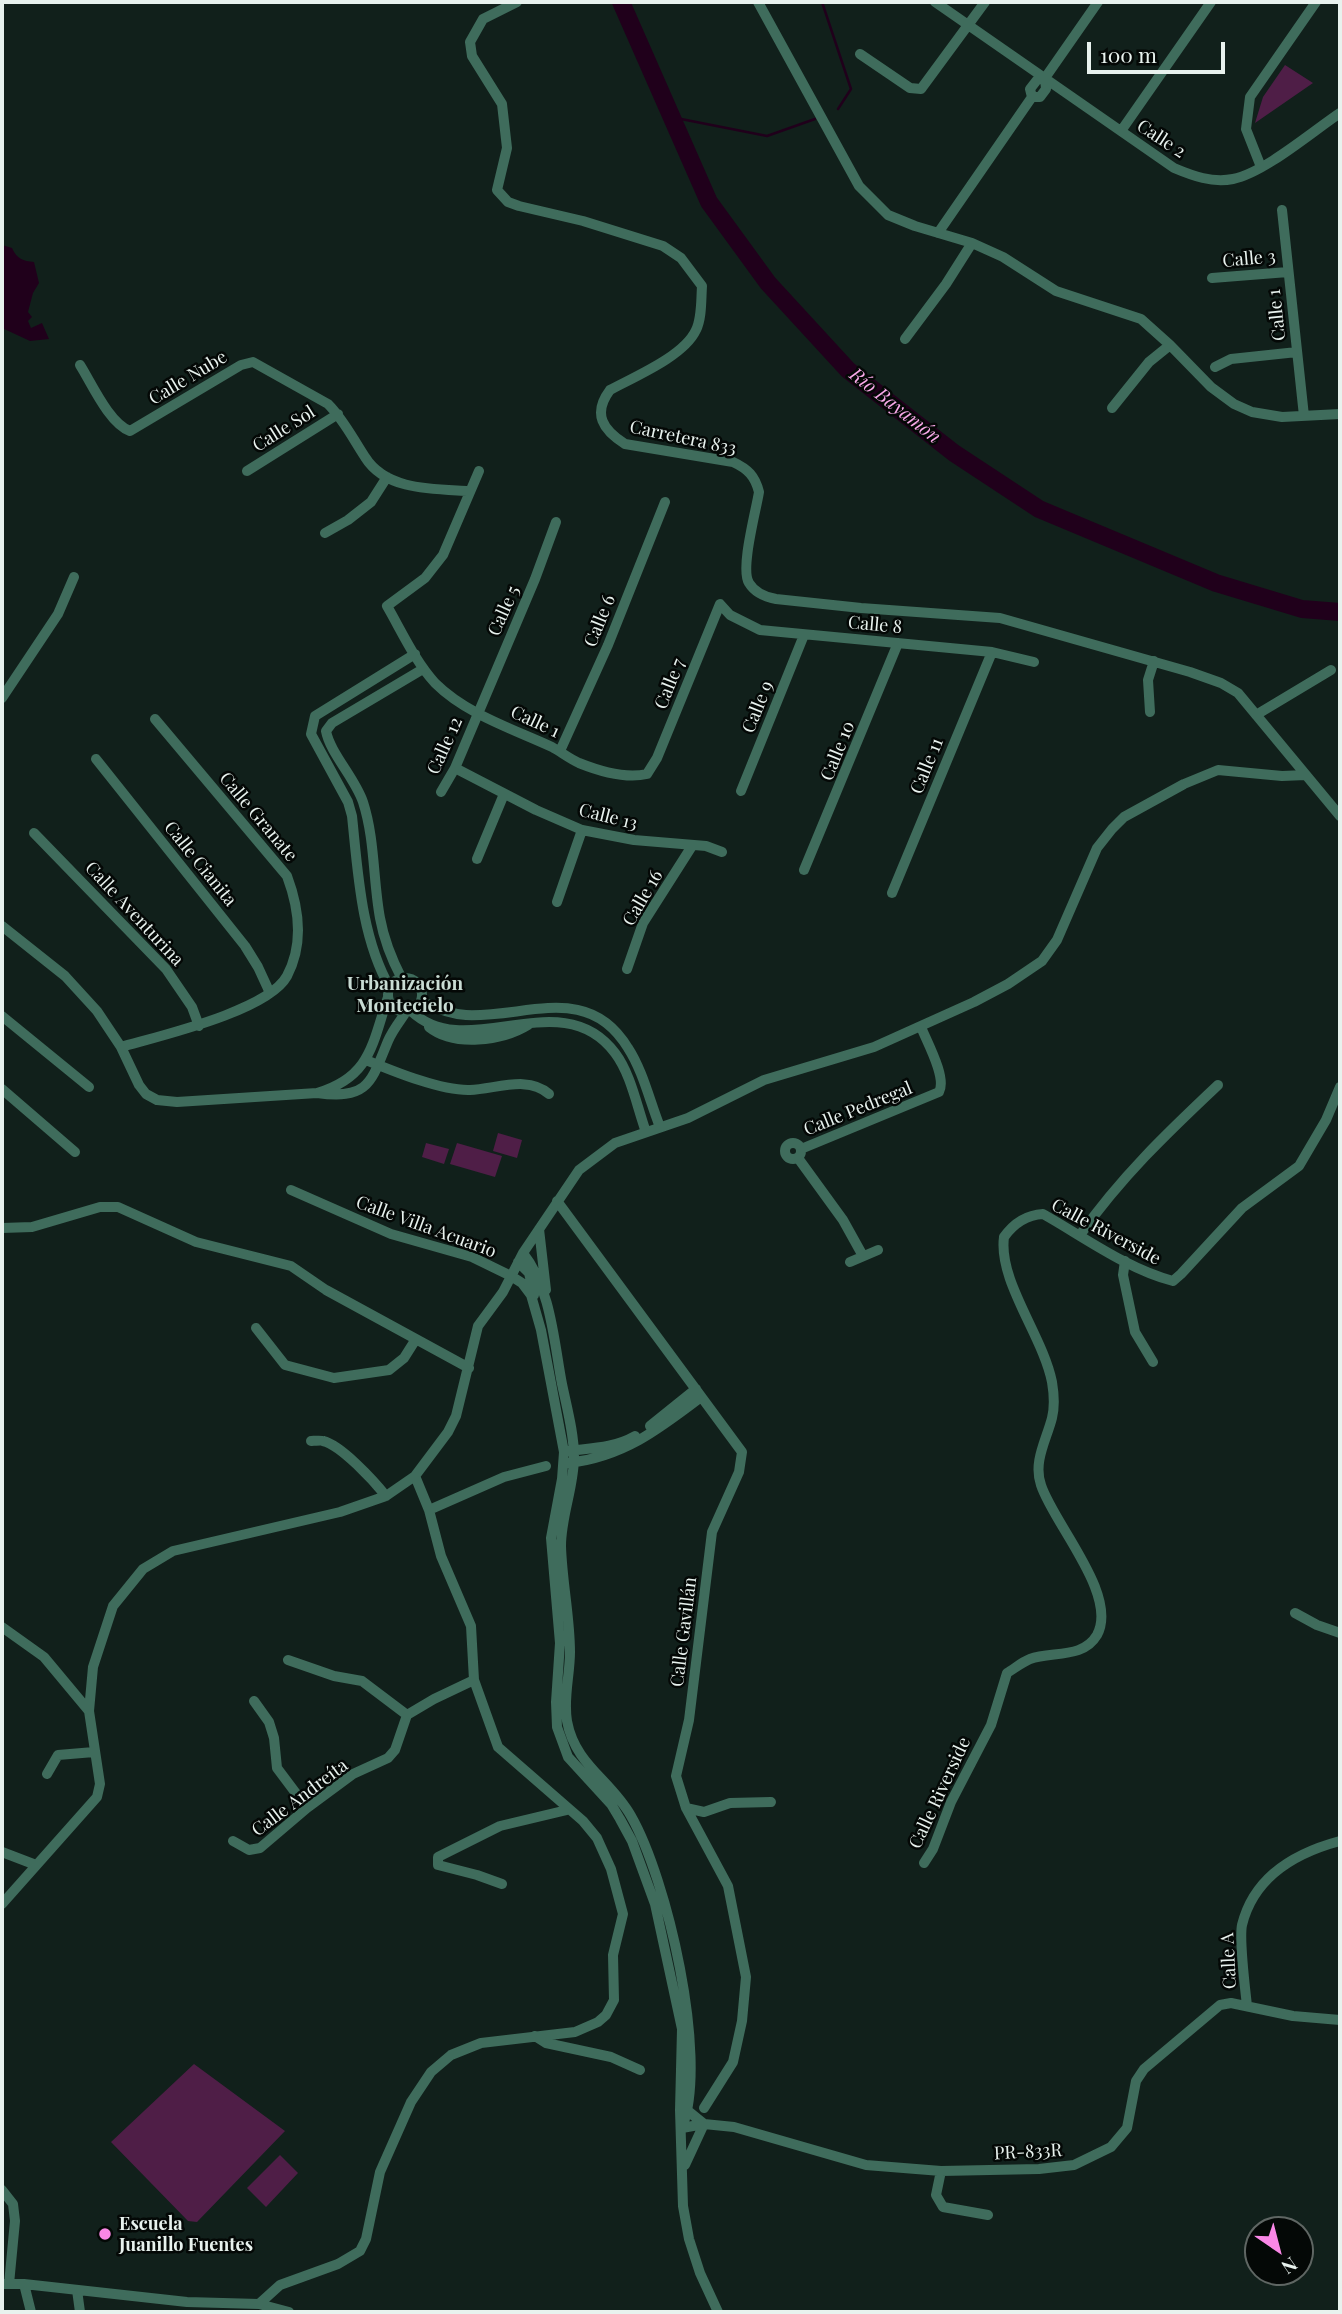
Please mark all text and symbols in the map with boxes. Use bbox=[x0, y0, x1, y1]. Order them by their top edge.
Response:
scale bar bbox=[1090, 28, 1228, 72]
text: 100 m bbox=[1100, 40, 1157, 68]
street label: Calle 2 bbox=[1133, 115, 1189, 163]
street label: Calle 3 bbox=[1222, 246, 1276, 272]
street label: Calle 1 bbox=[1264, 288, 1290, 342]
street label: Calle Nube bbox=[145, 346, 231, 410]
water label: Río Bayamón bbox=[845, 363, 945, 449]
street label: Calle Sol bbox=[249, 401, 319, 457]
street label: Carretera 833 bbox=[628, 416, 738, 460]
street label: Calle 5 bbox=[483, 583, 525, 639]
street label: Calle 6 bbox=[580, 592, 620, 650]
street label: Calle 8 bbox=[847, 612, 903, 638]
street label: Calle 7 bbox=[650, 656, 690, 712]
street label: Calle 9 bbox=[738, 678, 778, 736]
street label: Calle 1 bbox=[507, 701, 563, 743]
street label: Calle 12 bbox=[423, 714, 467, 778]
street label: Calle 10 bbox=[816, 718, 860, 784]
street label: Calle 11 bbox=[906, 735, 948, 797]
street label: Calle Granate bbox=[214, 768, 302, 866]
street label: Calle 13 bbox=[577, 799, 639, 835]
street label: Calle Cianita bbox=[159, 817, 241, 911]
street label: Calle Aventurina bbox=[80, 857, 188, 971]
street label: Calle 16 bbox=[618, 866, 668, 930]
district label: Urbanización Montecielo bbox=[347, 973, 463, 1017]
street label: Calle Pedregal bbox=[801, 1077, 915, 1141]
street label: Calle Villa Acuario bbox=[353, 1192, 499, 1262]
street label: Calle Riverside bbox=[1048, 1194, 1164, 1270]
street label: Calle Gavillán bbox=[667, 1576, 701, 1688]
street label: Calle Riverside bbox=[905, 1734, 975, 1852]
street label: Calle Andreíta bbox=[248, 1755, 352, 1841]
street label: Calle A bbox=[1217, 1932, 1241, 1990]
street label: PR-833R bbox=[993, 2139, 1063, 2165]
place label: Escuela Juanillo Fuentes bbox=[119, 2213, 253, 2256]
north arrow bbox=[1244, 2216, 1314, 2286]
marker: Escuela Juanillo Fuentes bbox=[97, 2226, 113, 2242]
text: N bbox=[1277, 2252, 1303, 2281]

